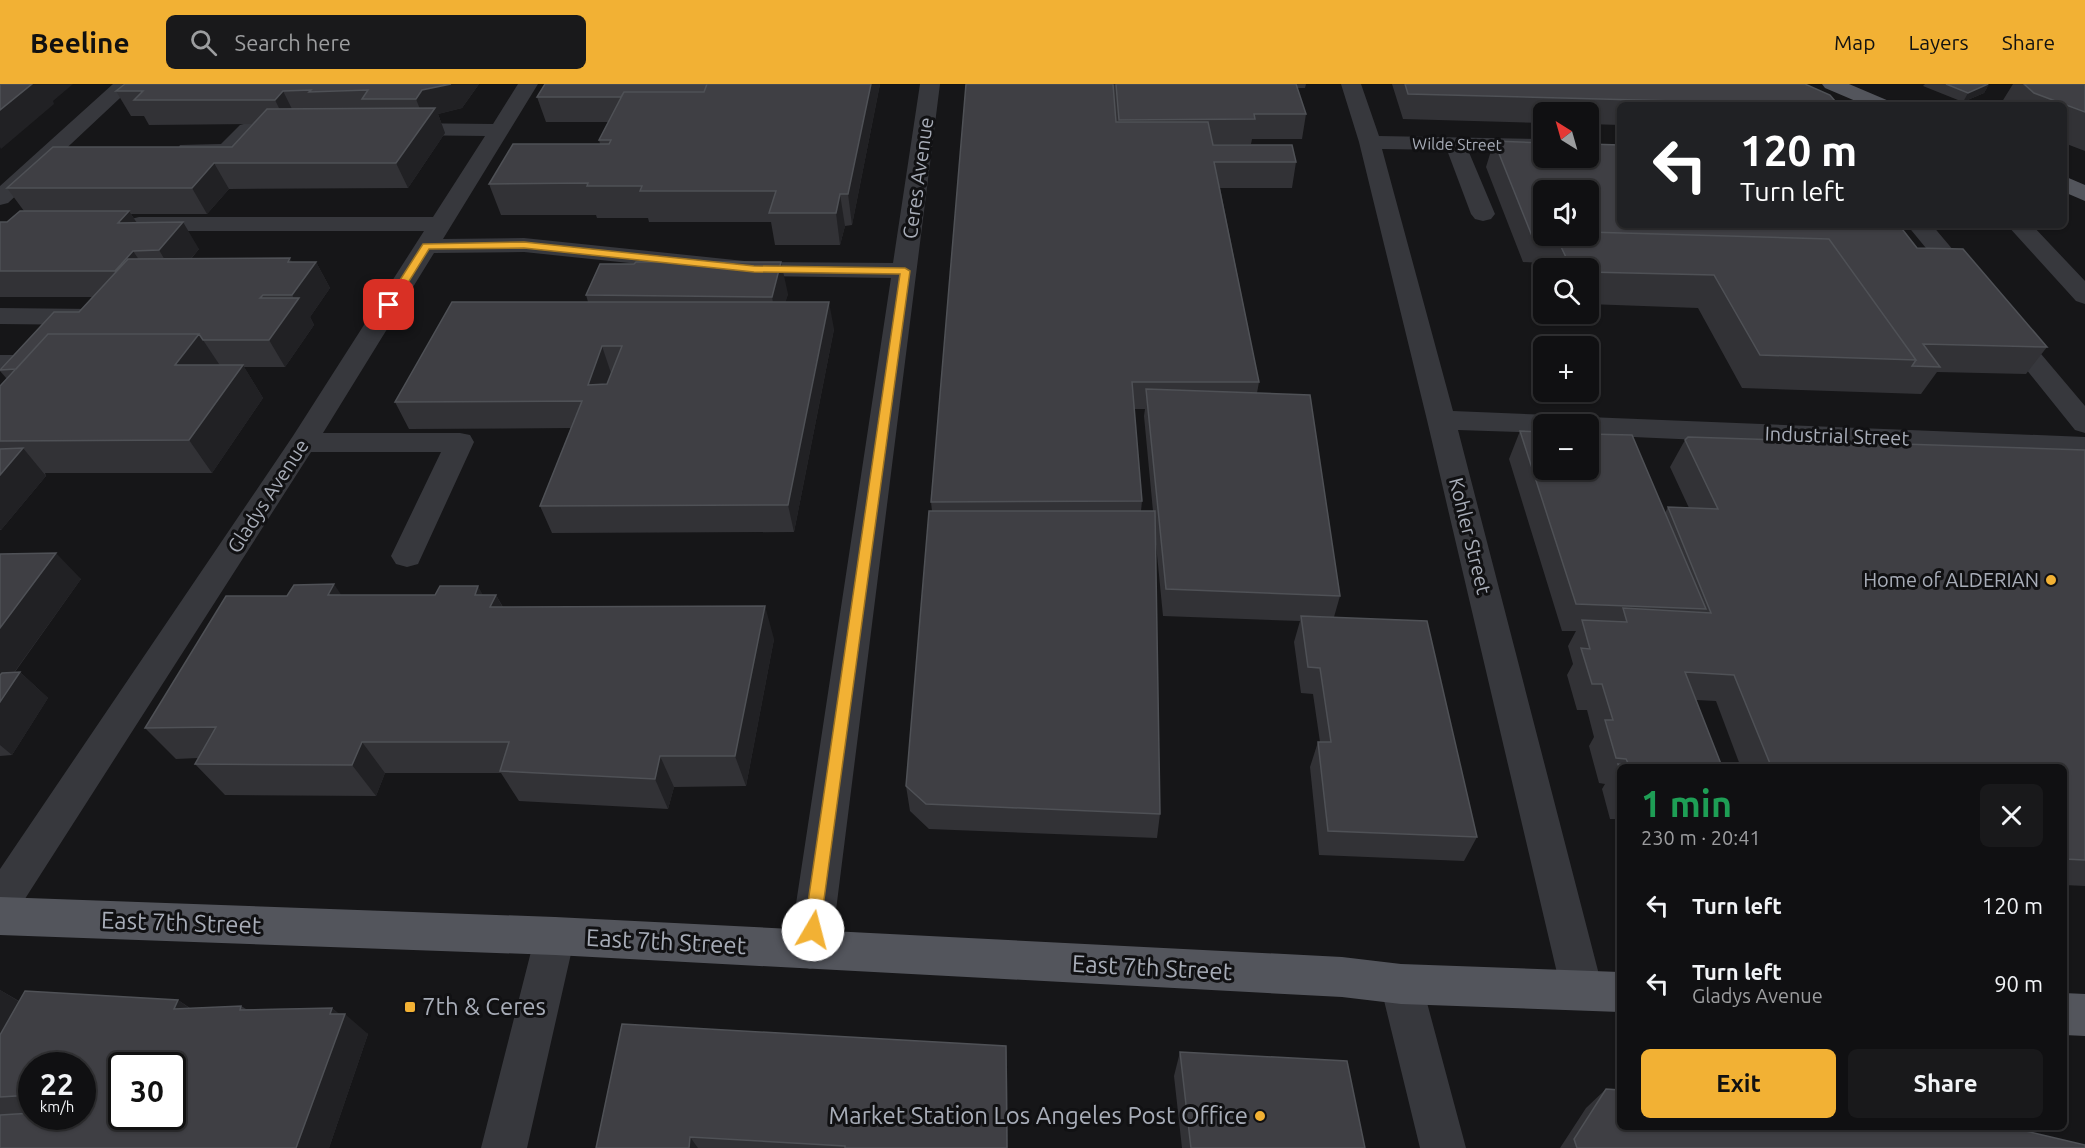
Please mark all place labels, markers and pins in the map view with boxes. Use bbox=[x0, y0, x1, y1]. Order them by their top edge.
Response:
pin bbox=[363, 279, 414, 330]
place label: Home of ALDERIAN bbox=[1863, 568, 2039, 591]
marker: Home of ALDERIAN bbox=[2044, 573, 2058, 587]
place label: 7th & Ceres bbox=[422, 993, 546, 1020]
marker: 7th & Ceres bbox=[403, 1000, 417, 1014]
place label: Market Station Los Angeles Post Office bbox=[829, 1102, 1248, 1129]
marker: Market Station Los Angeles Post Office bbox=[1253, 1109, 1267, 1123]

